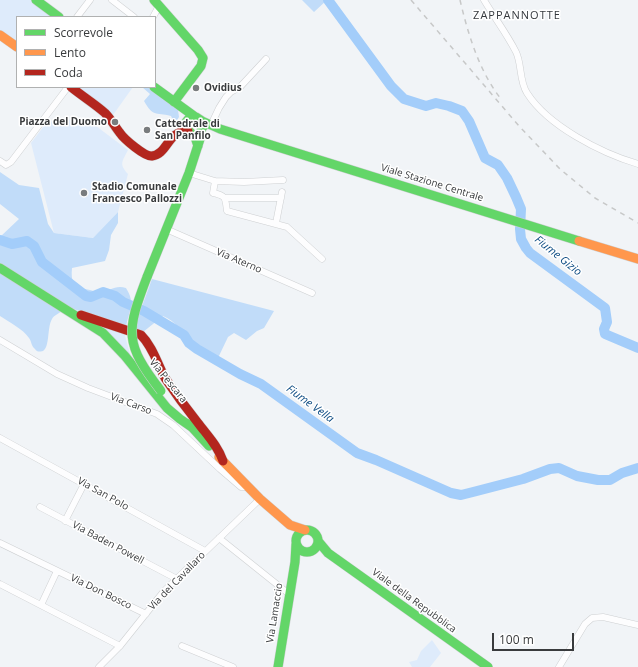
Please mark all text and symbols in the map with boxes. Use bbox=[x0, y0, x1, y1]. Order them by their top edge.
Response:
district label: ZAPPANNOTTE bbox=[473, 9, 561, 23]
legend bbox=[16, 16, 156, 88]
text: Scorrevole bbox=[54, 24, 113, 41]
text: Lento bbox=[54, 44, 86, 61]
text: Coda bbox=[54, 64, 83, 81]
place label: Ovidius bbox=[204, 82, 242, 94]
marker: Ovidius bbox=[191, 83, 201, 93]
place label: Piazza del Duomo bbox=[19, 116, 107, 128]
marker: Piazza del Duomo bbox=[110, 117, 120, 127]
place label: Cattedrale di San Panfilo bbox=[155, 118, 220, 142]
marker: Cattedrale di San Panfilo bbox=[142, 125, 152, 135]
street label: Viale Stazione Centrale bbox=[379, 162, 485, 204]
place label: Stadio Comunale Francesco Pallozzi bbox=[92, 181, 182, 204]
marker: Stadio Comunale Francesco Pallozzi bbox=[79, 188, 89, 198]
water label: Fiume Gizio bbox=[532, 233, 584, 279]
street label: Via Aterno bbox=[214, 246, 264, 276]
street label: Via Pescara bbox=[147, 357, 189, 405]
water label: Fiume Vella bbox=[284, 382, 336, 426]
street label: Via Carso bbox=[109, 391, 153, 417]
street label: Via San Polo bbox=[75, 475, 131, 513]
street label: Via Baden Powell bbox=[70, 519, 146, 567]
street label: Via del Cavallaro bbox=[146, 549, 208, 613]
street label: Viale della Repubblica bbox=[369, 566, 459, 636]
street label: Via Don Bosco bbox=[68, 572, 134, 612]
street label: Via Lamaccio bbox=[264, 582, 286, 644]
scale bar bbox=[494, 625, 576, 651]
text: 100 m bbox=[499, 631, 534, 648]

